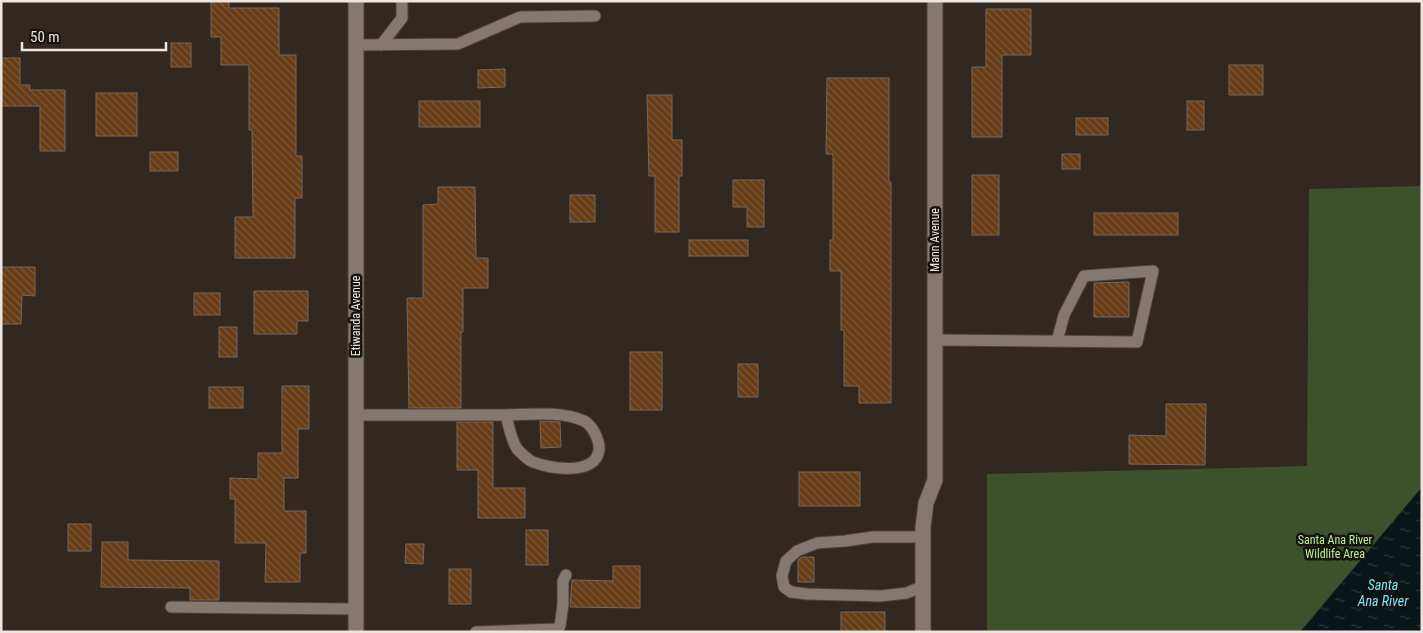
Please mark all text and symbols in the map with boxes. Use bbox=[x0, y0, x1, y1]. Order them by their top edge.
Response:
scale bar bbox=[22, 20, 166, 52]
text: 50 m bbox=[30, 28, 60, 46]
street label: Mann Avenue bbox=[928, 208, 942, 272]
street label: Etiwanda Avenue bbox=[349, 275, 363, 356]
park label: Santa Ana River Wildlife Area bbox=[1298, 533, 1373, 561]
water label: Santa Ana River bbox=[1357, 577, 1409, 609]

